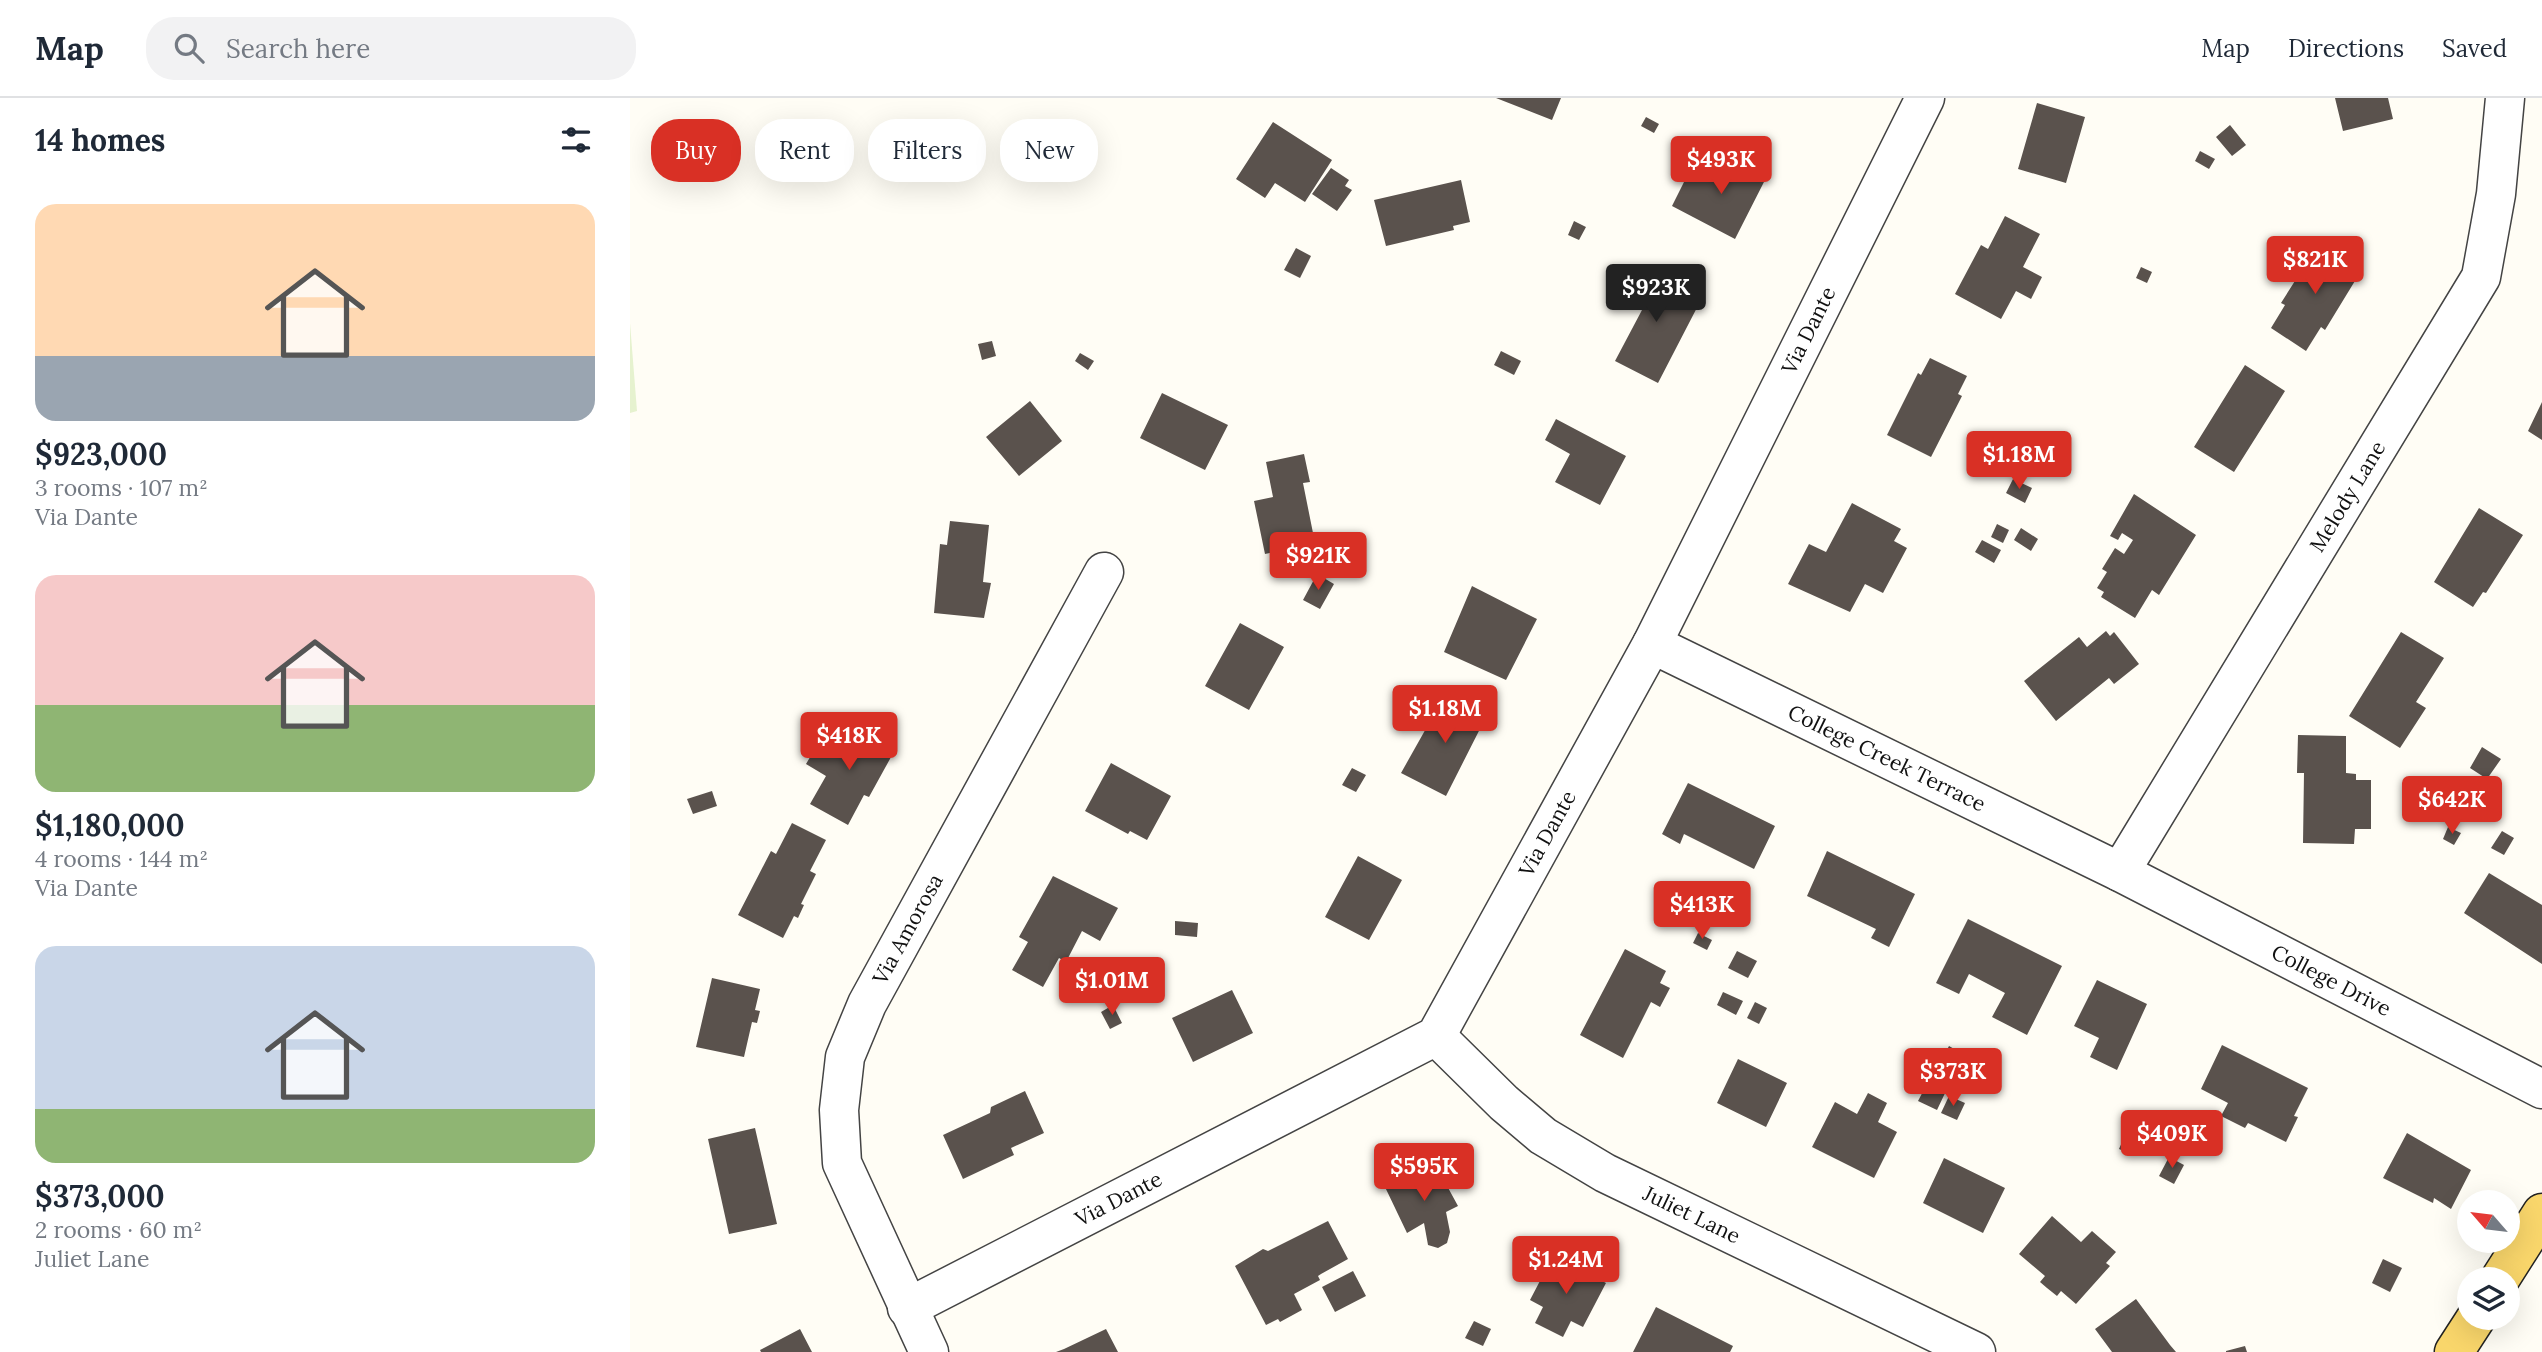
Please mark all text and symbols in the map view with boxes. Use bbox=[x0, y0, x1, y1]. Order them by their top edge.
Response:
search box bbox=[146, 17, 636, 80]
text: Map bbox=[35, 27, 104, 69]
icon: search bbox=[170, 29, 208, 67]
text: Search here bbox=[226, 32, 370, 65]
text: Map bbox=[2201, 33, 2250, 64]
text: Directions bbox=[2288, 33, 2404, 64]
text: Saved bbox=[2442, 33, 2507, 64]
chip: Buy bbox=[651, 119, 741, 182]
chip: Rent bbox=[755, 119, 854, 182]
chip: Filters bbox=[868, 119, 986, 182]
chip: New bbox=[1000, 119, 1098, 182]
text: 14 homes bbox=[35, 121, 165, 159]
icon: filters bbox=[557, 121, 595, 159]
pin: $493K bbox=[1672, 136, 1770, 196]
text: $493K bbox=[1687, 144, 1755, 173]
pin: $821K bbox=[2266, 236, 2364, 296]
text: $821K bbox=[2283, 244, 2347, 273]
icon: home bbox=[252, 250, 378, 376]
pin: $923K bbox=[1607, 264, 1705, 324]
text: $923K bbox=[1622, 272, 1690, 301]
street label: Via Dante bbox=[1775, 282, 1841, 379]
pin: $1.18M bbox=[1962, 432, 2076, 491]
text: $923,000 bbox=[35, 435, 167, 473]
street label: Melody Lane bbox=[2303, 436, 2391, 557]
text: $1.18M bbox=[1982, 439, 2056, 468]
text: 3 rooms · 107 m² bbox=[35, 473, 208, 502]
text: Via Dante bbox=[35, 502, 138, 531]
pin: $921K bbox=[1269, 532, 1367, 592]
text: $921K bbox=[1286, 540, 1350, 569]
icon: home bbox=[252, 621, 378, 747]
pin: $1.18M bbox=[1388, 686, 1502, 745]
text: $1.18M bbox=[1408, 693, 1482, 722]
street label: College Creek Terrace bbox=[1784, 698, 1990, 817]
pin: $418K bbox=[800, 712, 898, 772]
text: $418K bbox=[817, 720, 881, 749]
pin: $642K bbox=[2403, 776, 2501, 836]
text: $642K bbox=[2418, 784, 2486, 813]
street label: Via Dante bbox=[1512, 786, 1582, 882]
text: $1,180,000 bbox=[35, 806, 185, 844]
text: 4 rooms · 144 m² bbox=[35, 844, 208, 873]
street label: Via Amorosa bbox=[866, 869, 949, 990]
text: Via Dante bbox=[35, 873, 138, 902]
pin: $413K bbox=[1653, 882, 1751, 941]
text: $413K bbox=[1670, 889, 1734, 918]
street label: College Drive bbox=[2267, 938, 2396, 1022]
pin: $1.01M bbox=[1055, 958, 1169, 1017]
text: $1.01M bbox=[1075, 965, 1149, 994]
icon: home bbox=[252, 992, 378, 1118]
pin: $373K bbox=[1904, 1048, 2002, 1108]
text: $373K bbox=[1920, 1056, 1986, 1085]
pin: $409K bbox=[2123, 1110, 2221, 1170]
text: $409K bbox=[2137, 1118, 2207, 1147]
pin: $595K bbox=[1375, 1144, 1473, 1203]
text: $595K bbox=[1390, 1151, 1458, 1180]
street label: Via Dante bbox=[1069, 1165, 1166, 1233]
text: $373,000 bbox=[35, 1177, 165, 1215]
street label: Juliet Lane bbox=[1638, 1179, 1745, 1249]
north arrow bbox=[2457, 1190, 2520, 1253]
map controls bbox=[2457, 1190, 2520, 1330]
text: 2 rooms · 60 m² bbox=[35, 1215, 202, 1244]
pin: $1.24M bbox=[1509, 1236, 1623, 1296]
text: Juliet Lane bbox=[35, 1244, 149, 1273]
text: $1.24M bbox=[1528, 1244, 1604, 1273]
button: layers bbox=[2457, 1267, 2520, 1330]

